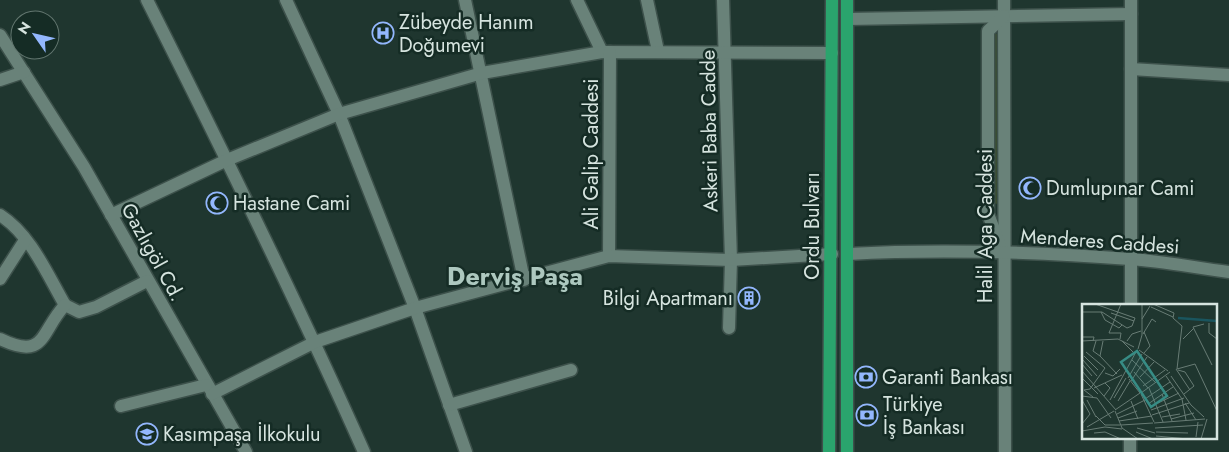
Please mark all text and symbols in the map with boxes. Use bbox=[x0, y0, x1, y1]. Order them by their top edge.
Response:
place label: Zübeyde Hanım Doğumevi bbox=[399, 8, 534, 60]
north arrow bbox=[10, 10, 60, 60]
text: N bbox=[13, 18, 36, 38]
hospital icon: Zübeyde Hanım Doğumevi bbox=[371, 21, 395, 45]
street label: Askeri Baba Cadde bbox=[694, 50, 725, 212]
street label: Ali Galip Caddesi bbox=[577, 79, 606, 230]
street label: Halil Aga Caddesi bbox=[971, 149, 1000, 303]
street label: Ordu Bulvarı bbox=[798, 172, 827, 280]
place label: Dumlupınar Cami bbox=[1046, 174, 1195, 203]
mosque icon: Dumlupınar Cami bbox=[1018, 176, 1042, 200]
place label: Hastane Cami bbox=[233, 189, 350, 218]
mosque icon: Hastane Cami bbox=[205, 191, 229, 215]
street label: Gazlıgöl Cd. bbox=[114, 198, 191, 307]
street label: Menderes Caddesi bbox=[1019, 221, 1180, 262]
district label: Derviş Paşa bbox=[447, 258, 583, 294]
place label: Bilgi Apartmanı bbox=[603, 284, 733, 313]
building icon: Bilgi Apartmanı bbox=[737, 286, 761, 310]
inset map bbox=[1082, 304, 1216, 440]
place label: Garanti Bankası bbox=[882, 363, 1013, 392]
bank icon: Garanti Bankası bbox=[854, 365, 878, 389]
place label: Türkiye İş Bankası bbox=[883, 390, 965, 442]
bank icon: Türkiye İş Bankası bbox=[855, 403, 879, 427]
place label: Kasımpaşa İlkokulu bbox=[163, 420, 321, 449]
school or university icon: Kasımpaşa İlkokulu bbox=[135, 422, 159, 446]

